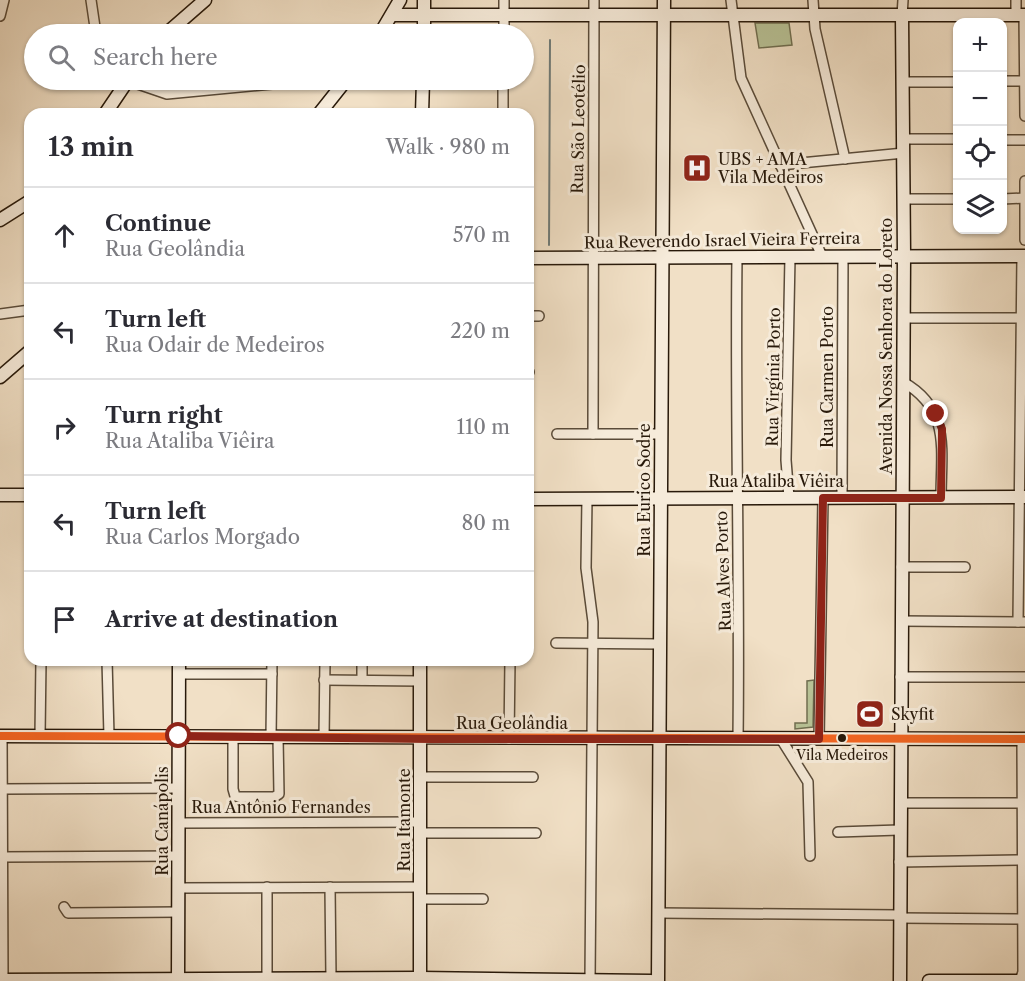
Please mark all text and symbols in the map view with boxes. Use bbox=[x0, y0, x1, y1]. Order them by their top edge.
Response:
map controls bbox=[953, 18, 1007, 234]
button: + bbox=[953, 18, 1007, 72]
search box bbox=[24, 24, 534, 90]
icon: search bbox=[45, 41, 78, 74]
text: Search here bbox=[93, 44, 218, 71]
street label: Rua São Leotélio bbox=[567, 64, 589, 194]
button: − bbox=[953, 72, 1007, 126]
button: locate bbox=[953, 126, 1007, 180]
text: 13 min bbox=[48, 131, 134, 163]
text: Walk · 980 m bbox=[386, 135, 510, 159]
place label: UBS + AMA Vila Medeiros bbox=[717, 149, 823, 187]
hospital icon: UBS + AMA Vila Medeiros bbox=[681, 152, 713, 184]
button: layers bbox=[953, 180, 1007, 234]
text: Continue bbox=[105, 210, 211, 237]
street label: Avenida Nossa Senhora do Loreto bbox=[876, 217, 896, 475]
icon: ahead bbox=[48, 219, 81, 252]
text: 570 m bbox=[453, 223, 510, 247]
street label: Rua Reverendo Israel Vieira Ferreira bbox=[584, 228, 861, 252]
text: Rua Geolândia bbox=[105, 237, 245, 261]
text: Turn left bbox=[105, 306, 206, 333]
street label: Rua Carmen Porto bbox=[817, 306, 837, 448]
street label: Rua Virgínia Porto bbox=[762, 307, 784, 447]
icon: left bbox=[48, 315, 81, 348]
text: 220 m bbox=[450, 319, 510, 343]
text: Rua Odair de Medeiros bbox=[105, 333, 325, 357]
route end bbox=[922, 400, 948, 426]
text: Turn right bbox=[105, 402, 223, 429]
icon: right bbox=[48, 411, 81, 444]
text: 110 m bbox=[457, 415, 510, 439]
street label: Rua Eurico Sodre bbox=[634, 423, 654, 557]
text: Rua Ataliba Viêira bbox=[105, 429, 275, 453]
street label: Rua Ataliba Viêira bbox=[708, 471, 844, 491]
text: Turn left bbox=[105, 498, 206, 525]
icon: left bbox=[48, 507, 81, 540]
street label: Rua Alves Porto bbox=[711, 510, 735, 632]
text: 80 m bbox=[462, 511, 510, 535]
text: Rua Carlos Morgado bbox=[105, 525, 300, 549]
icon: arrive bbox=[48, 603, 81, 636]
text: Arrive at destination bbox=[105, 606, 338, 633]
sports icon: Skyfit bbox=[854, 698, 886, 730]
place label: Skyfit bbox=[891, 704, 935, 724]
street label: Rua Geolândia bbox=[456, 713, 569, 733]
route start bbox=[165, 722, 191, 748]
marker: Vila Medeiros bbox=[836, 732, 848, 744]
place label: Vila Medeiros bbox=[795, 746, 888, 764]
street label: Rua Canápolis bbox=[152, 766, 172, 876]
street label: Rua Itamonte bbox=[394, 768, 414, 872]
street label: Rua Antônio Fernandes bbox=[191, 797, 371, 817]

